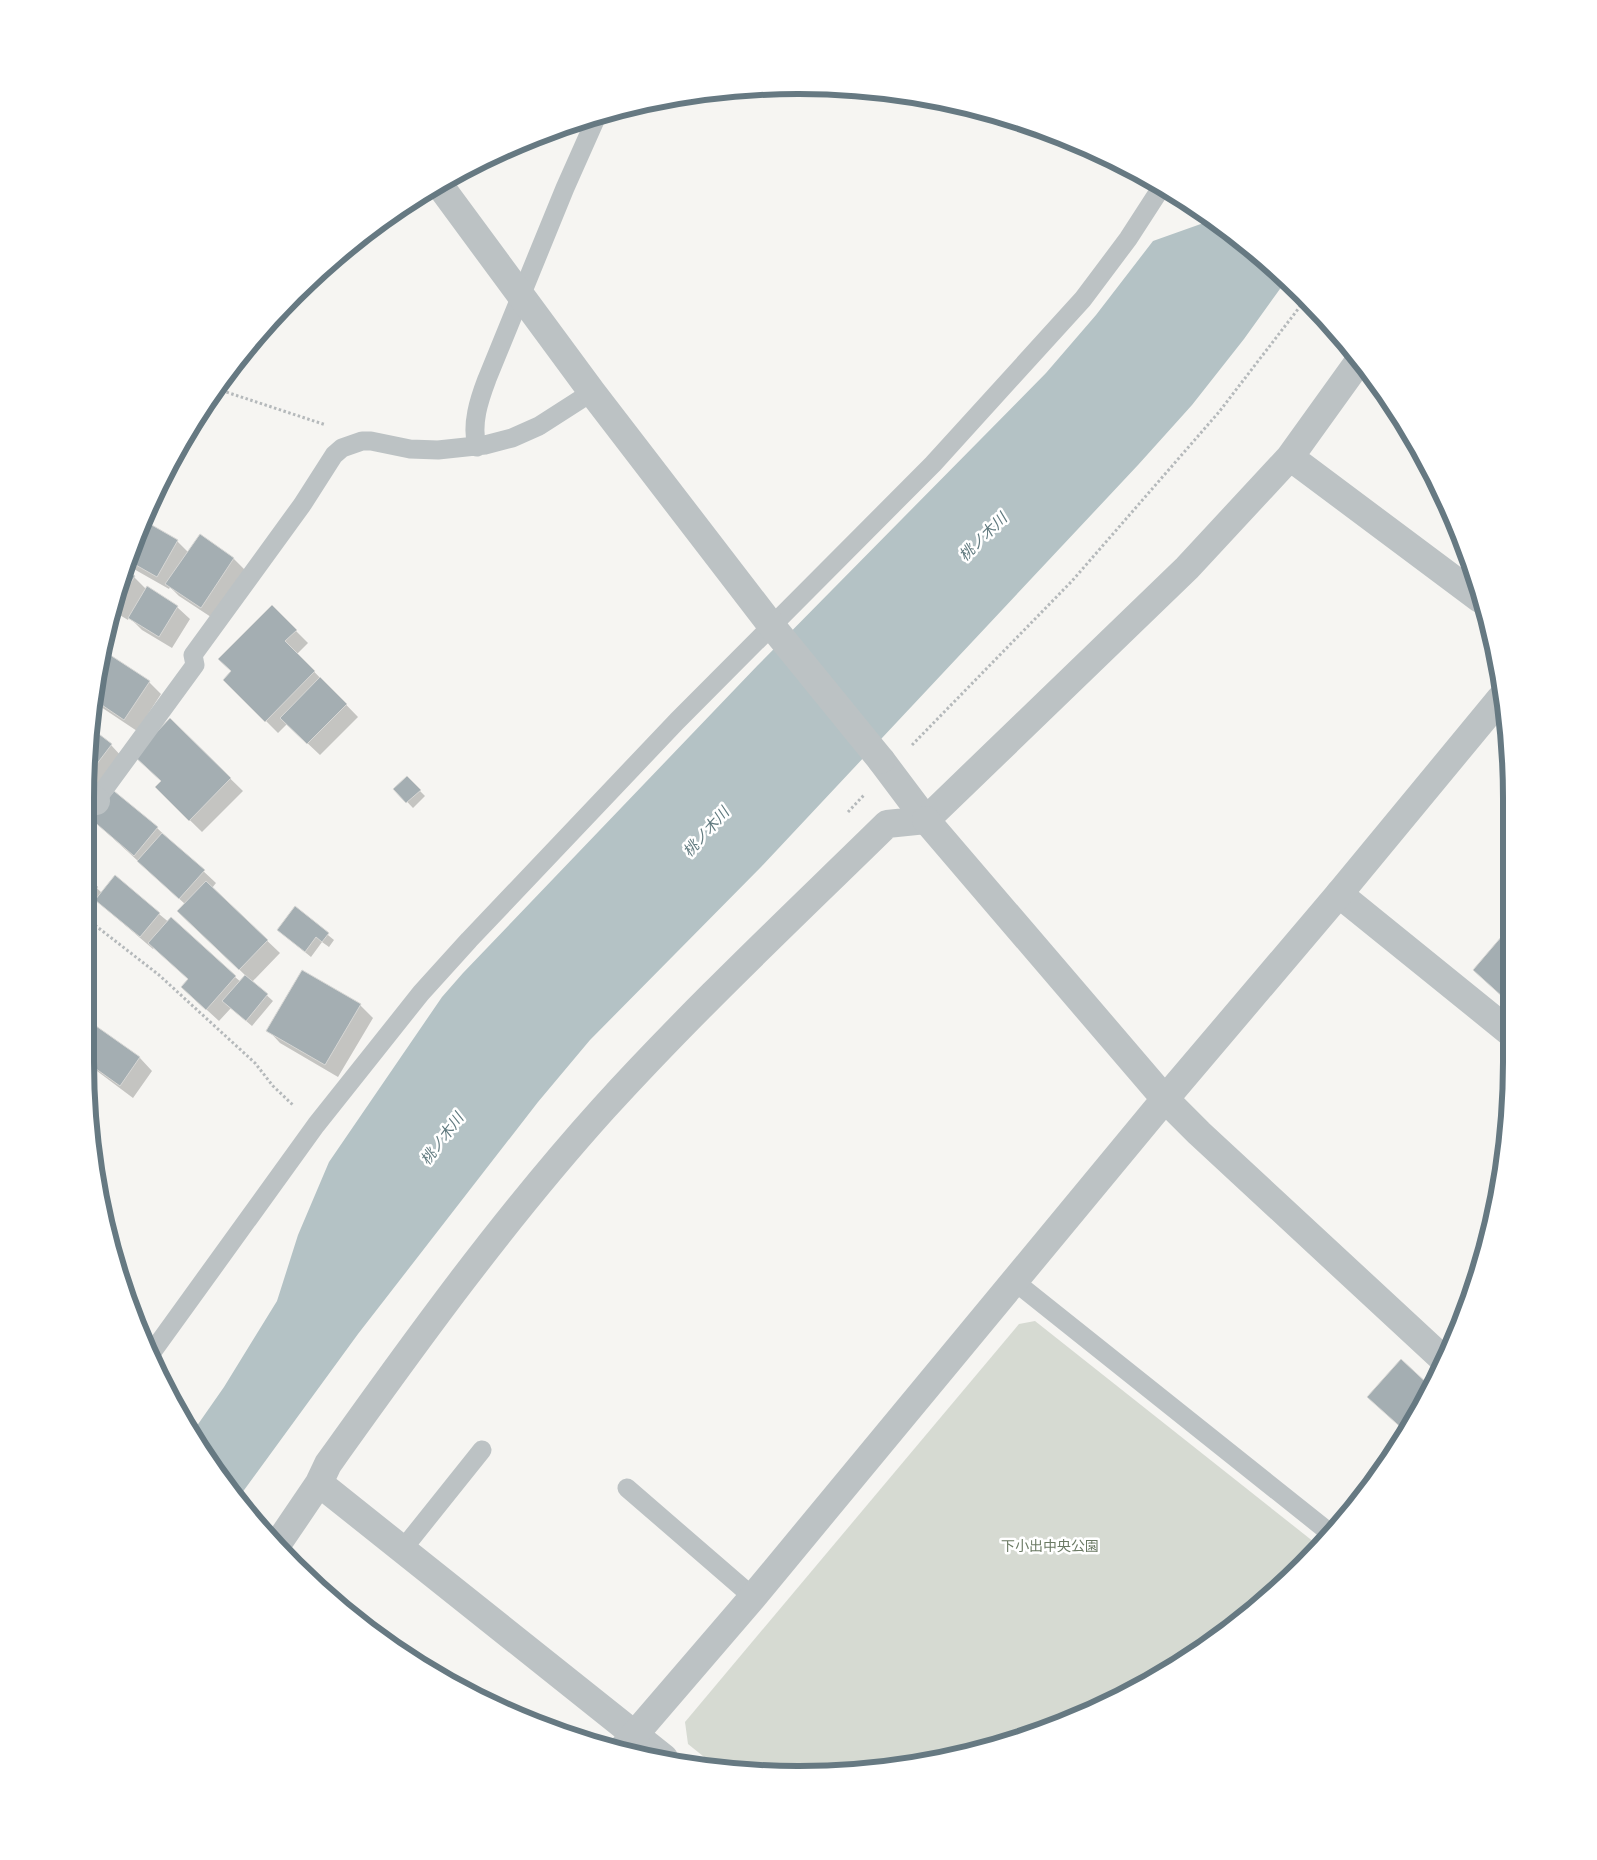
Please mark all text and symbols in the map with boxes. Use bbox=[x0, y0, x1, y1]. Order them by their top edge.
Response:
water label: 桃ノ木川 bbox=[955, 508, 1011, 564]
water label: 桃ノ木川 bbox=[679, 802, 733, 860]
water label: 桃ノ木川 bbox=[417, 1108, 468, 1168]
park label: 下小出中央公園 bbox=[1001, 1538, 1099, 1554]

